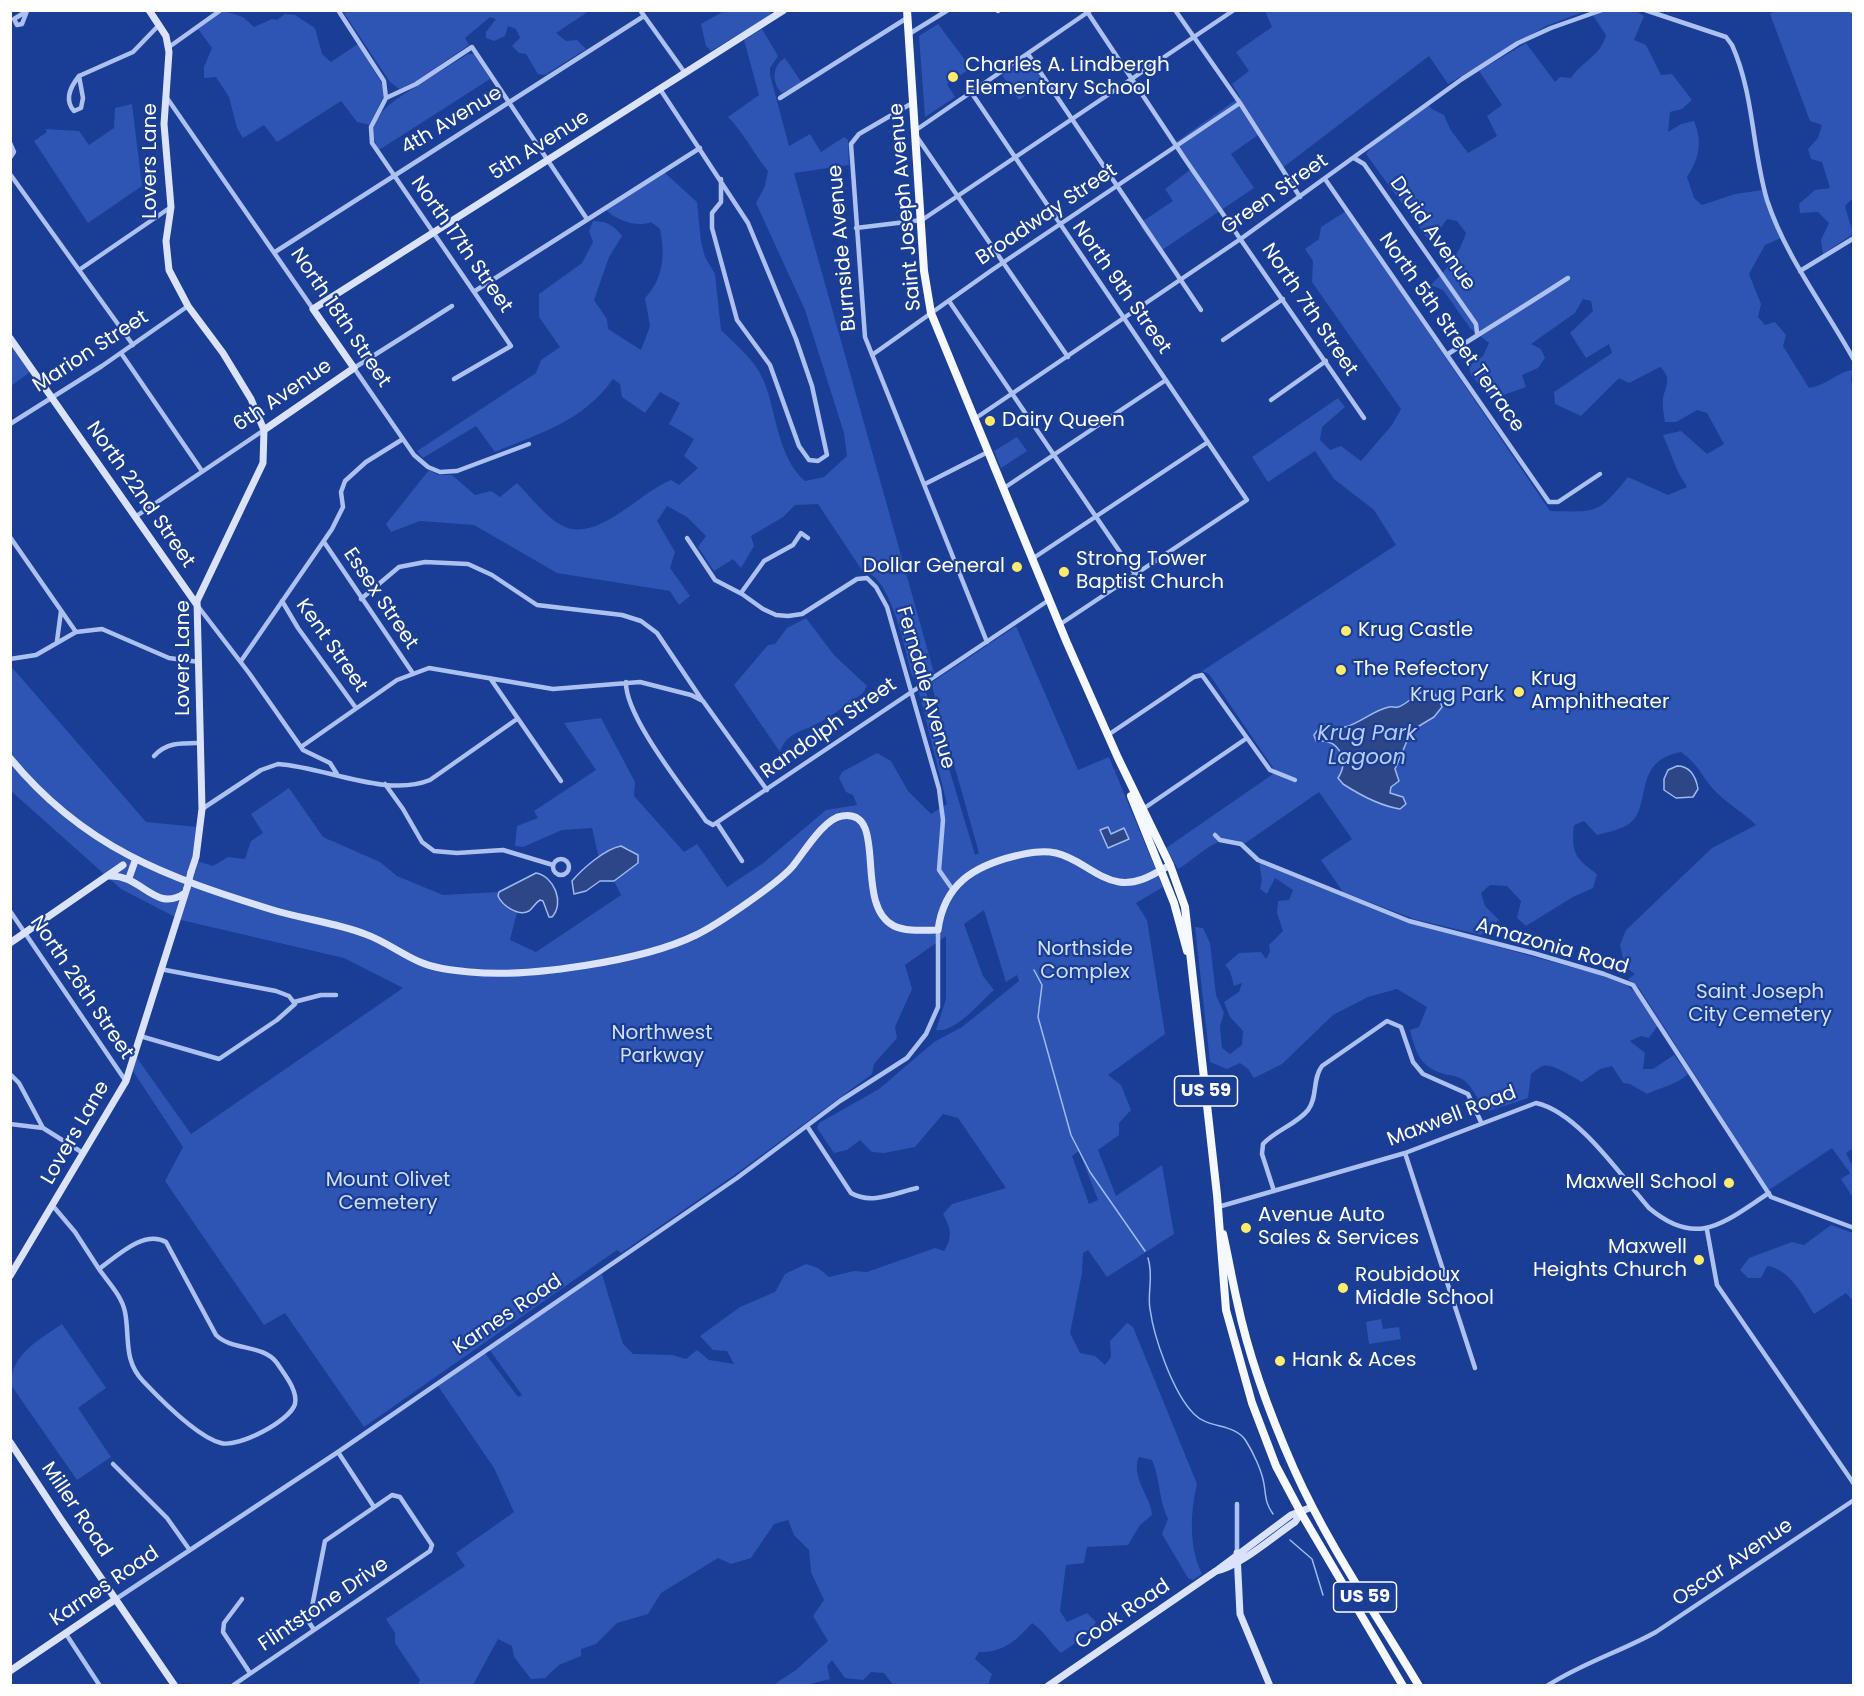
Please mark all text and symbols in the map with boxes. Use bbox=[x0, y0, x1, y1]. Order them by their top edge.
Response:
place label: Charles A. Lindbergh Elementary School bbox=[965, 54, 1170, 101]
marker: Charles A. Lindbergh Elementary School bbox=[946, 70, 960, 84]
street label: 4th Avenue bbox=[397, 82, 507, 160]
street label: Saint Joseph Avenue bbox=[885, 102, 927, 312]
street label: Lovers Lane bbox=[139, 103, 163, 219]
street label: 5th Avenue bbox=[486, 106, 594, 186]
street label: Green Street bbox=[1217, 149, 1333, 241]
street label: Broadway Street bbox=[972, 159, 1122, 271]
street label: Burnside Avenue bbox=[824, 164, 862, 332]
street label: North 17th Street bbox=[405, 172, 517, 318]
street label: Druid Avenue bbox=[1384, 173, 1480, 295]
street label: North 9th Street bbox=[1066, 217, 1176, 359]
street label: North 5th Street Terrace bbox=[1373, 229, 1529, 437]
street label: North 7th Street bbox=[1256, 239, 1362, 381]
street label: North 18th Street bbox=[285, 244, 395, 392]
street label: Marion Street bbox=[29, 306, 153, 398]
street label: 6th Avenue bbox=[229, 354, 337, 438]
place label: Dairy Queen bbox=[1002, 409, 1125, 433]
marker: Dairy Queen bbox=[983, 414, 997, 428]
street label: North 22nd Street bbox=[81, 417, 199, 573]
street label: Essex Street bbox=[337, 544, 423, 654]
place label: Strong Tower Baptist Church bbox=[1076, 548, 1224, 595]
place label: Dollar General bbox=[863, 555, 1005, 579]
marker: Dollar General bbox=[1010, 560, 1024, 574]
marker: Strong Tower Baptist Church bbox=[1057, 565, 1071, 579]
street label: Kent Street bbox=[290, 595, 372, 697]
street label: Lovers Lane bbox=[172, 600, 196, 716]
street label: Ferndale Avenue bbox=[890, 604, 960, 772]
place label: Krug Castle bbox=[1358, 619, 1473, 643]
marker: Krug Castle bbox=[1339, 624, 1353, 638]
place label: The Refectory bbox=[1353, 658, 1489, 682]
marker: The Refectory bbox=[1334, 663, 1348, 677]
place label: Krug Amphitheater bbox=[1531, 668, 1669, 715]
street label: Randolph Street bbox=[757, 673, 901, 785]
park label: Krug Park bbox=[1410, 684, 1504, 708]
marker: Krug Amphitheater bbox=[1512, 685, 1526, 699]
water label: Krug Park Lagoon bbox=[1317, 722, 1417, 772]
street label: North 26th Street bbox=[24, 912, 138, 1064]
street label: Amazonia Road bbox=[1473, 914, 1631, 980]
park label: Northside Complex bbox=[1037, 938, 1133, 985]
park label: Saint Joseph City Cemetery bbox=[1688, 981, 1832, 1028]
park label: Northwest Parkway bbox=[612, 1022, 712, 1069]
road number: US 59 bbox=[1174, 1076, 1238, 1106]
street label: Lovers Lane bbox=[37, 1077, 115, 1189]
street label: Maxwell Road bbox=[1384, 1081, 1520, 1153]
park label: Mount Olivet Cemetery bbox=[326, 1169, 450, 1216]
place label: Maxwell School bbox=[1566, 1171, 1717, 1195]
marker: Maxwell School bbox=[1722, 1176, 1736, 1190]
place label: Avenue Auto Sales & Services bbox=[1258, 1204, 1419, 1251]
marker: Avenue Auto Sales & Services bbox=[1239, 1221, 1253, 1235]
place label: Maxwell Heights Church bbox=[1533, 1236, 1687, 1283]
marker: Maxwell Heights Church bbox=[1692, 1253, 1706, 1267]
place label: Roubidoux Middle School bbox=[1355, 1264, 1494, 1311]
street label: Karnes Road bbox=[449, 1270, 567, 1360]
marker: Roubidoux Middle School bbox=[1336, 1281, 1350, 1295]
place label: Hank & Aces bbox=[1292, 1349, 1416, 1373]
marker: Hank & Aces bbox=[1273, 1354, 1287, 1368]
street label: Miller Road bbox=[36, 1458, 116, 1562]
street label: Oscar Avenue bbox=[1668, 1514, 1798, 1612]
street label: Karnes Road bbox=[46, 1542, 164, 1632]
street label: Flintstone Drive bbox=[255, 1553, 393, 1657]
street label: Cook Road bbox=[1071, 1575, 1175, 1655]
road number: US 59 bbox=[1334, 1582, 1396, 1612]

